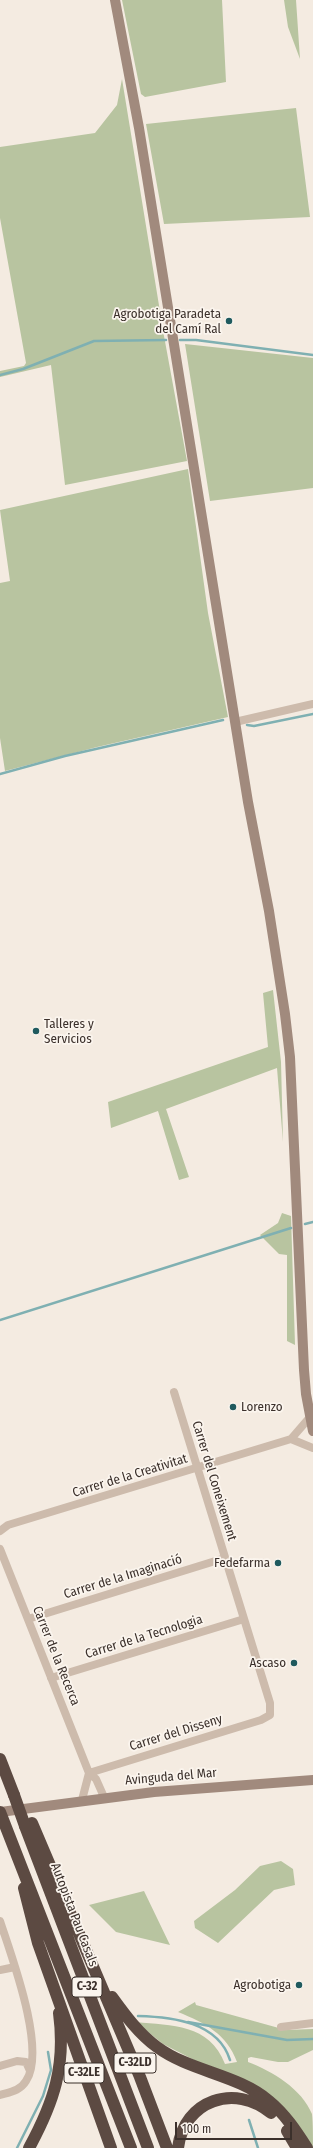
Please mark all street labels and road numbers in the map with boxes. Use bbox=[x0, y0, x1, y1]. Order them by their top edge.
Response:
street label: Carrer del Coneixement bbox=[188, 1419, 240, 1543]
street label: Carrer de la Creativitat bbox=[71, 1451, 189, 1501]
street label: Carrer de la Imaginació bbox=[62, 1552, 184, 1602]
street label: Carrer de la Recerca bbox=[29, 1604, 83, 1708]
street label: Carrer de la Tecnologia bbox=[84, 1612, 204, 1662]
street label: Carrer del Disseny bbox=[128, 1711, 224, 1755]
street label: Avinguda del Mar bbox=[125, 1765, 217, 1789]
street label: Autopista Pau Casals bbox=[47, 1861, 101, 1969]
road number: C-32 bbox=[72, 1977, 102, 1997]
road number: C-32LD bbox=[114, 2053, 156, 2073]
road number: C-32LE bbox=[64, 2063, 104, 2083]

